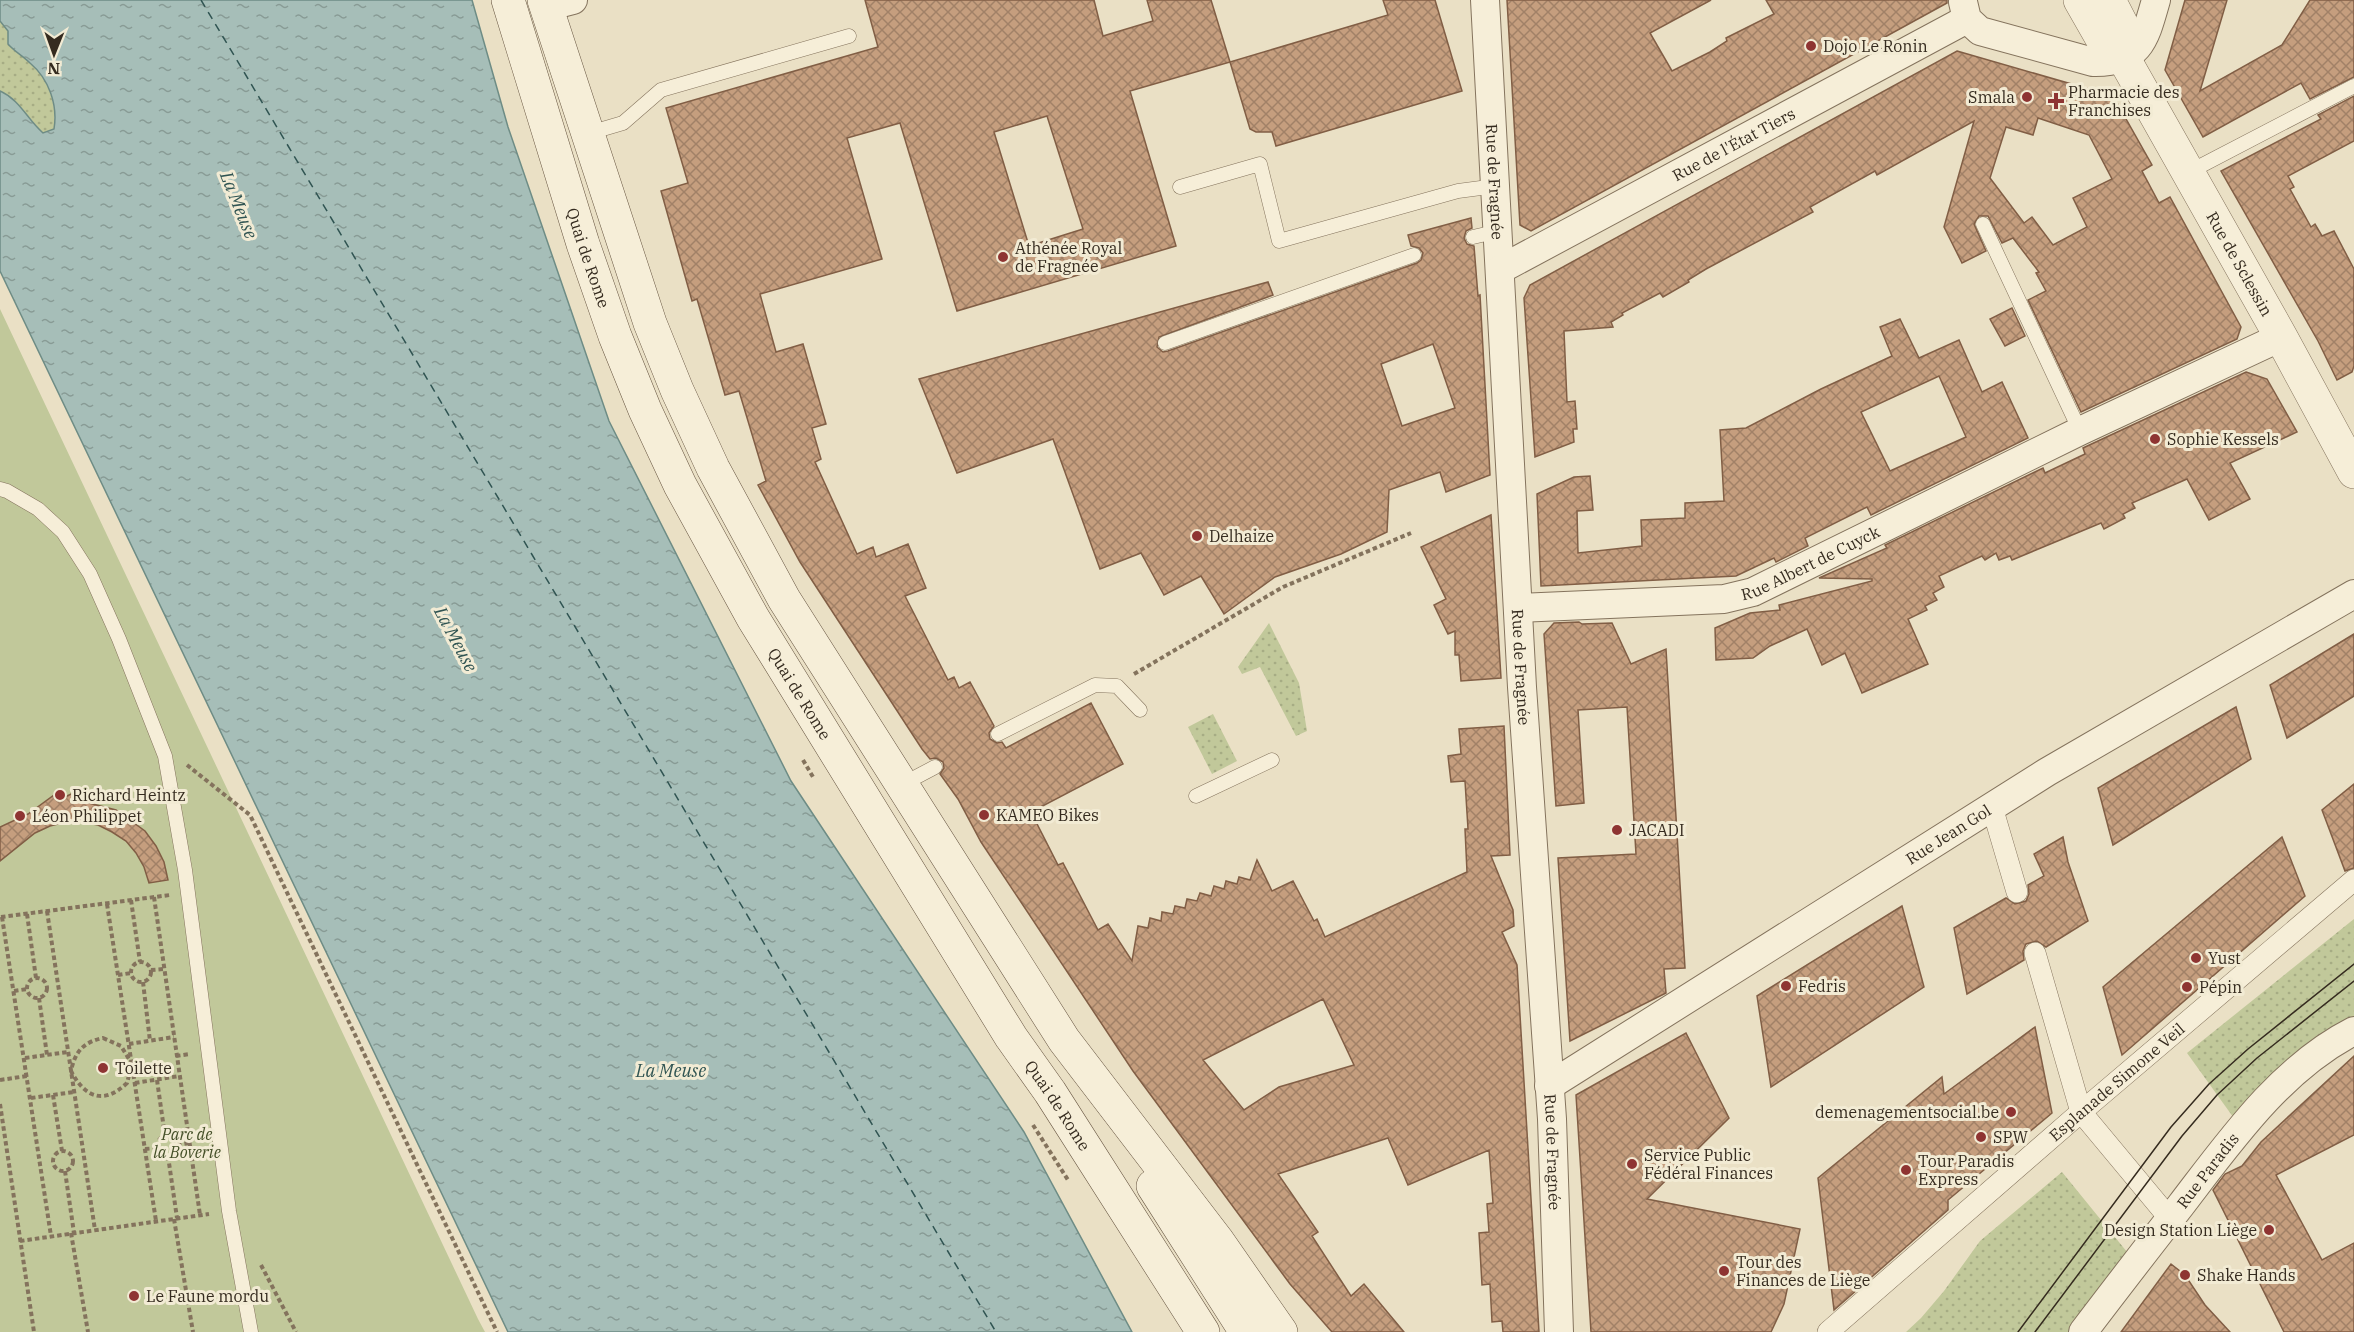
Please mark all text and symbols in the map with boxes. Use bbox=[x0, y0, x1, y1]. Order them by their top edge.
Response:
north arrow bbox=[24, 24, 84, 84]
place label: Dojo Le Ronin bbox=[1823, 36, 1928, 56]
marker: Dojo Le Ronin bbox=[1804, 39, 1818, 53]
text: N bbox=[47, 59, 60, 79]
place label: Pharmacie des Franchises bbox=[2068, 82, 2180, 120]
place label: Smala bbox=[1968, 87, 2015, 107]
marker: Smala bbox=[2020, 90, 2034, 104]
marker: Pharmacie des Franchises bbox=[2049, 94, 2063, 108]
street label: Rue de l'État Tiers bbox=[1669, 103, 1798, 185]
street label: Rue de Fragnée bbox=[1482, 123, 1508, 240]
water label: La Meuse bbox=[215, 167, 263, 242]
street label: Quai de Rome bbox=[562, 205, 614, 310]
street label: Rue de Sclessin bbox=[2202, 208, 2277, 320]
place label: Athénée Royal de Fragnée bbox=[1015, 238, 1123, 276]
marker: Athénée Royal de Fragnée bbox=[996, 250, 1010, 264]
place label: Sophie Kessels bbox=[2167, 429, 2279, 449]
marker: Sophie Kessels bbox=[2148, 432, 2162, 446]
street label: Rue Albert de Cuyck bbox=[1739, 521, 1883, 605]
place label: Delhaize bbox=[1209, 526, 1274, 546]
marker: Delhaize bbox=[1190, 529, 1204, 543]
water label: La Meuse bbox=[429, 602, 483, 676]
street label: Rue de Fragnée bbox=[1508, 608, 1535, 726]
street label: Quai de Rome bbox=[764, 644, 836, 743]
place label: Richard Heintz bbox=[72, 785, 186, 805]
marker: Richard Heintz bbox=[53, 788, 67, 802]
street label: Rue Jean Gol bbox=[1902, 800, 1995, 869]
place label: KAMEO Bikes bbox=[996, 805, 1099, 825]
place label: Léon Philippet bbox=[32, 806, 142, 826]
marker: KAMEO Bikes bbox=[977, 808, 991, 822]
marker: Léon Philippet bbox=[13, 809, 27, 823]
place label: JACADI bbox=[1629, 820, 1684, 840]
marker: JACADI bbox=[1610, 823, 1624, 837]
place label: Yust bbox=[2208, 948, 2241, 968]
marker: Yust bbox=[2189, 951, 2203, 965]
place label: Fedris bbox=[1798, 976, 1846, 996]
place label: Pépin bbox=[2199, 977, 2242, 997]
marker: Fedris bbox=[1779, 979, 1793, 993]
marker: Pépin bbox=[2180, 980, 2194, 994]
street label: Esplanade Simone Veil bbox=[2045, 1018, 2189, 1145]
street label: Quai de Rome bbox=[1021, 1056, 1095, 1154]
place label: Toilette bbox=[115, 1058, 172, 1078]
water label: La Meuse bbox=[635, 1059, 706, 1082]
marker: Toilette bbox=[96, 1061, 110, 1075]
street label: Rue de Fragnée bbox=[1540, 1093, 1565, 1210]
place label: demenagementsocial.be bbox=[1815, 1102, 1999, 1122]
marker: demenagementsocial.be bbox=[2004, 1105, 2018, 1119]
park label: Parc de la Boverie bbox=[153, 1124, 221, 1162]
place label: SPW bbox=[1993, 1127, 2028, 1147]
street label: Rue Paradis bbox=[2172, 1129, 2243, 1212]
marker: SPW bbox=[1974, 1130, 1988, 1144]
place label: Service Public Fédéral Finances bbox=[1644, 1145, 1773, 1183]
place label: Tour Paradis Express bbox=[1918, 1151, 2014, 1189]
marker: Service Public Fédéral Finances bbox=[1625, 1157, 1639, 1171]
marker: Tour Paradis Express bbox=[1899, 1163, 1913, 1177]
place label: Design Station Liège bbox=[2104, 1220, 2257, 1240]
marker: Design Station Liège bbox=[2262, 1223, 2276, 1237]
place label: Tour des Finances de Liège bbox=[1736, 1252, 1870, 1290]
marker: Tour des Finances de Liège bbox=[1717, 1264, 1731, 1278]
place label: Shake Hands bbox=[2197, 1265, 2296, 1285]
marker: Shake Hands bbox=[2178, 1268, 2192, 1282]
place label: Le Faune mordu bbox=[146, 1286, 269, 1306]
marker: Le Faune mordu bbox=[127, 1289, 141, 1303]

